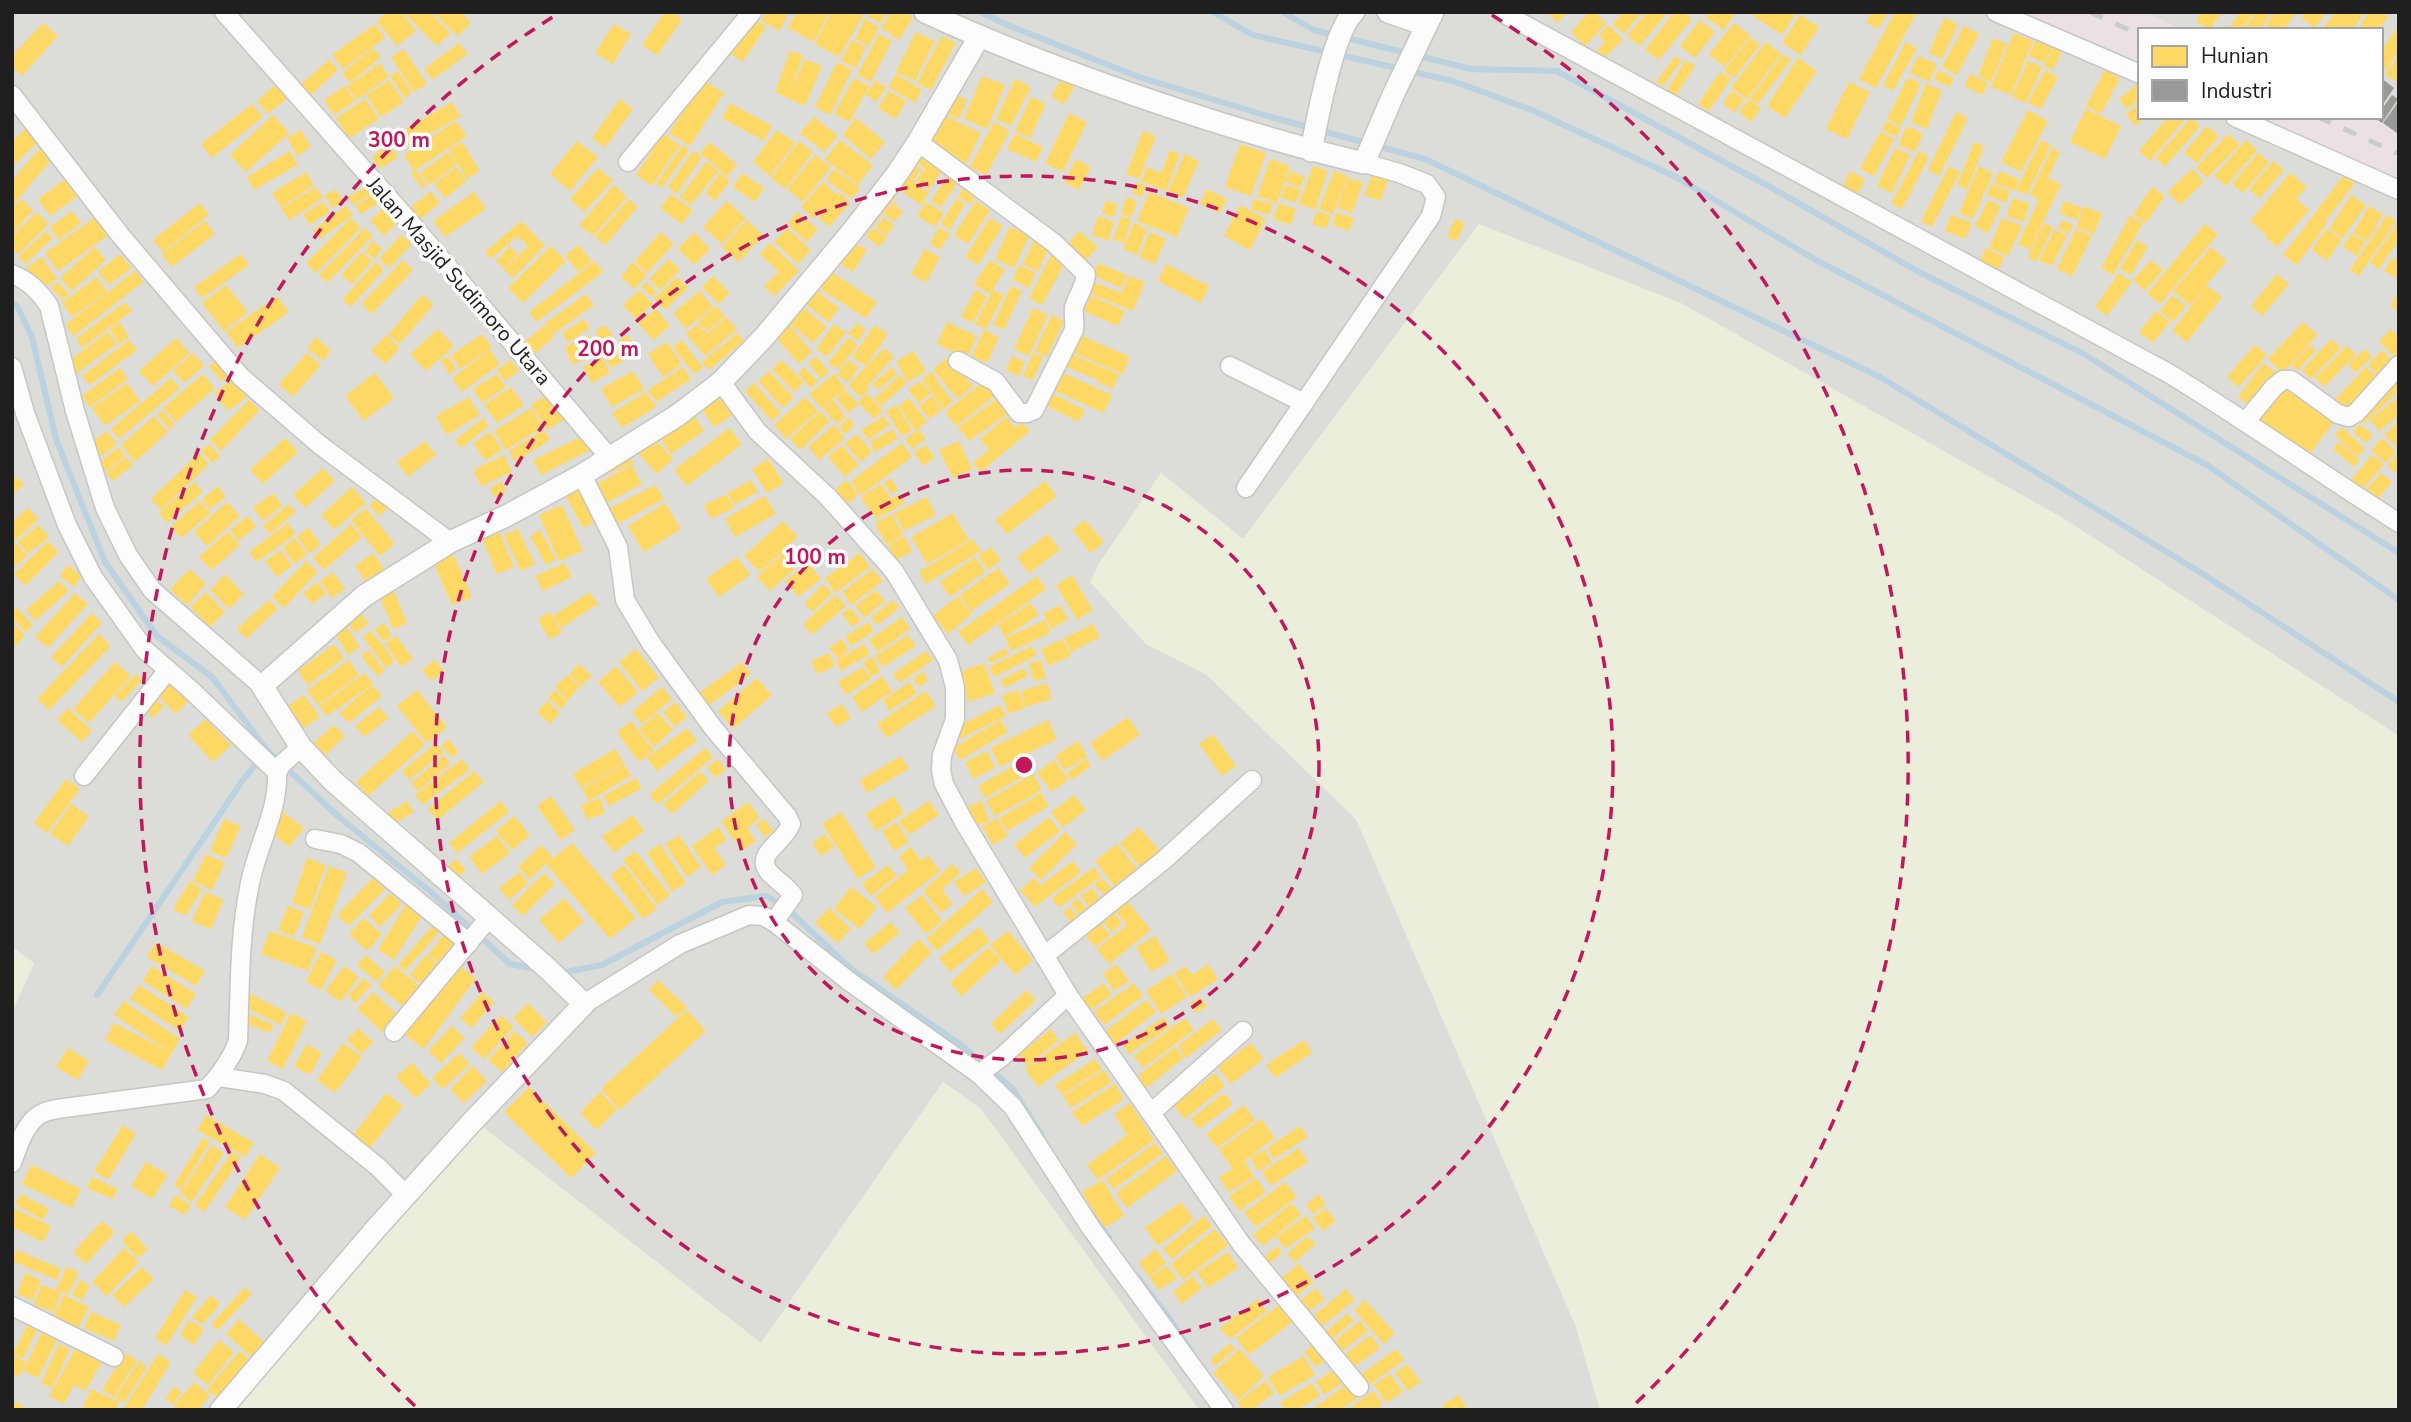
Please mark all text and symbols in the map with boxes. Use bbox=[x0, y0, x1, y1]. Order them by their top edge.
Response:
legend bbox=[2138, 28, 2383, 119]
text: Hunian bbox=[2201, 42, 2269, 70]
text: Industri bbox=[2201, 77, 2272, 105]
text: 300 m bbox=[368, 126, 430, 154]
street label: Jalan Masjid Sudimoro Utara bbox=[360, 170, 557, 391]
text: 200 m bbox=[577, 335, 639, 363]
text: 100 m bbox=[784, 543, 846, 571]
centre of rings bbox=[1012, 753, 1036, 777]

